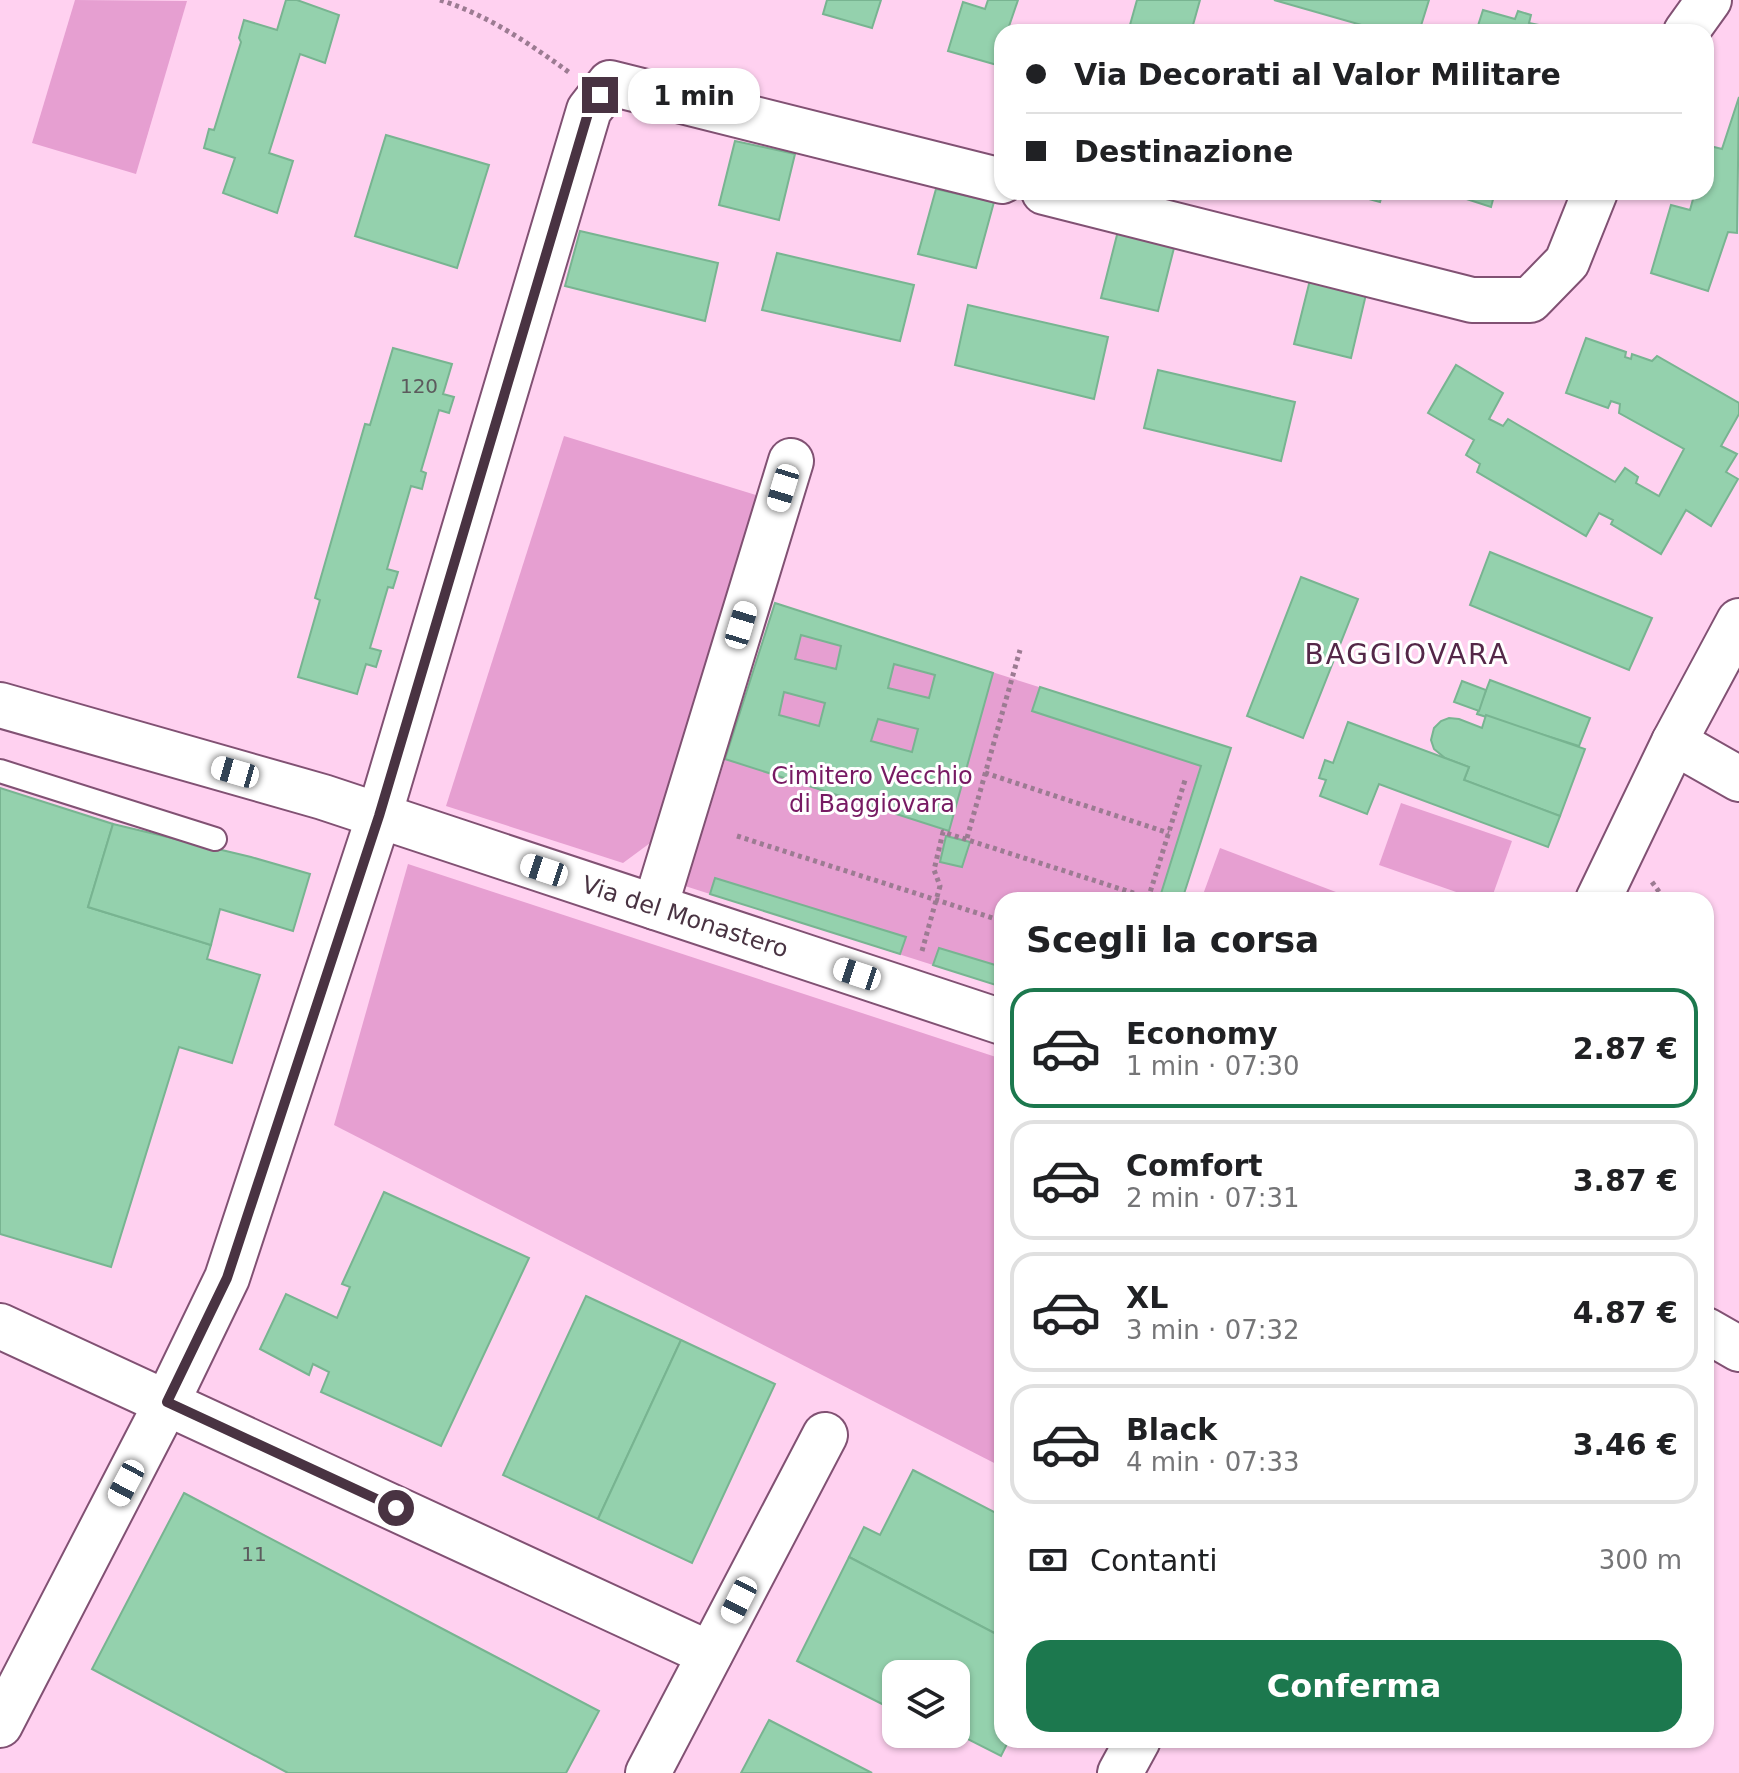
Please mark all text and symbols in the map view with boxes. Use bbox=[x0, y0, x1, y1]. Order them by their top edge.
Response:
text: Via Decorati al Valor Militare bbox=[1074, 57, 1561, 92]
callout: 1 min bbox=[628, 67, 760, 123]
route end bbox=[582, 77, 618, 113]
text: 1 min bbox=[653, 81, 735, 111]
text: Destinazione bbox=[1074, 134, 1293, 169]
house number: 120 bbox=[400, 374, 438, 398]
car bbox=[765, 462, 801, 514]
car bbox=[723, 599, 759, 651]
district label: BAGGIOVARA bbox=[1304, 638, 1510, 671]
car bbox=[209, 754, 261, 790]
park label: Cimitero Vecchio di Baggiovara bbox=[771, 762, 973, 818]
car bbox=[517, 851, 571, 889]
street label: Via del Monastero bbox=[578, 870, 792, 964]
text: Scegli la corsa bbox=[1026, 919, 1319, 960]
car bbox=[830, 955, 884, 993]
icon: car bbox=[1030, 1012, 1102, 1084]
text: Economy bbox=[1126, 1016, 1278, 1051]
text: 2.87 € bbox=[1573, 1031, 1678, 1066]
text: 1 min · 07:30 bbox=[1126, 1051, 1300, 1081]
icon: car bbox=[1030, 1144, 1102, 1216]
text: Comfort bbox=[1126, 1148, 1263, 1183]
text: 3.87 € bbox=[1573, 1163, 1678, 1198]
text: 2 min · 07:31 bbox=[1126, 1183, 1300, 1213]
icon: car bbox=[1030, 1276, 1102, 1348]
text: XL bbox=[1126, 1280, 1168, 1315]
text: 4.87 € bbox=[1573, 1295, 1678, 1330]
text: 3 min · 07:32 bbox=[1126, 1315, 1300, 1345]
icon: car bbox=[1030, 1408, 1102, 1480]
text: Black bbox=[1126, 1412, 1217, 1447]
text: 3.46 € bbox=[1573, 1427, 1678, 1462]
text: 4 min · 07:33 bbox=[1126, 1447, 1300, 1477]
car bbox=[104, 1456, 148, 1510]
route start bbox=[378, 1490, 414, 1526]
icon: cash bbox=[1026, 1538, 1070, 1582]
house number: 11 bbox=[241, 1542, 267, 1566]
text: Contanti bbox=[1090, 1543, 1218, 1578]
text: 300 m bbox=[1599, 1545, 1682, 1575]
car bbox=[717, 1573, 761, 1627]
button: Conferma bbox=[1026, 1640, 1682, 1732]
map controls bbox=[882, 1660, 970, 1748]
button: layers bbox=[882, 1660, 970, 1748]

